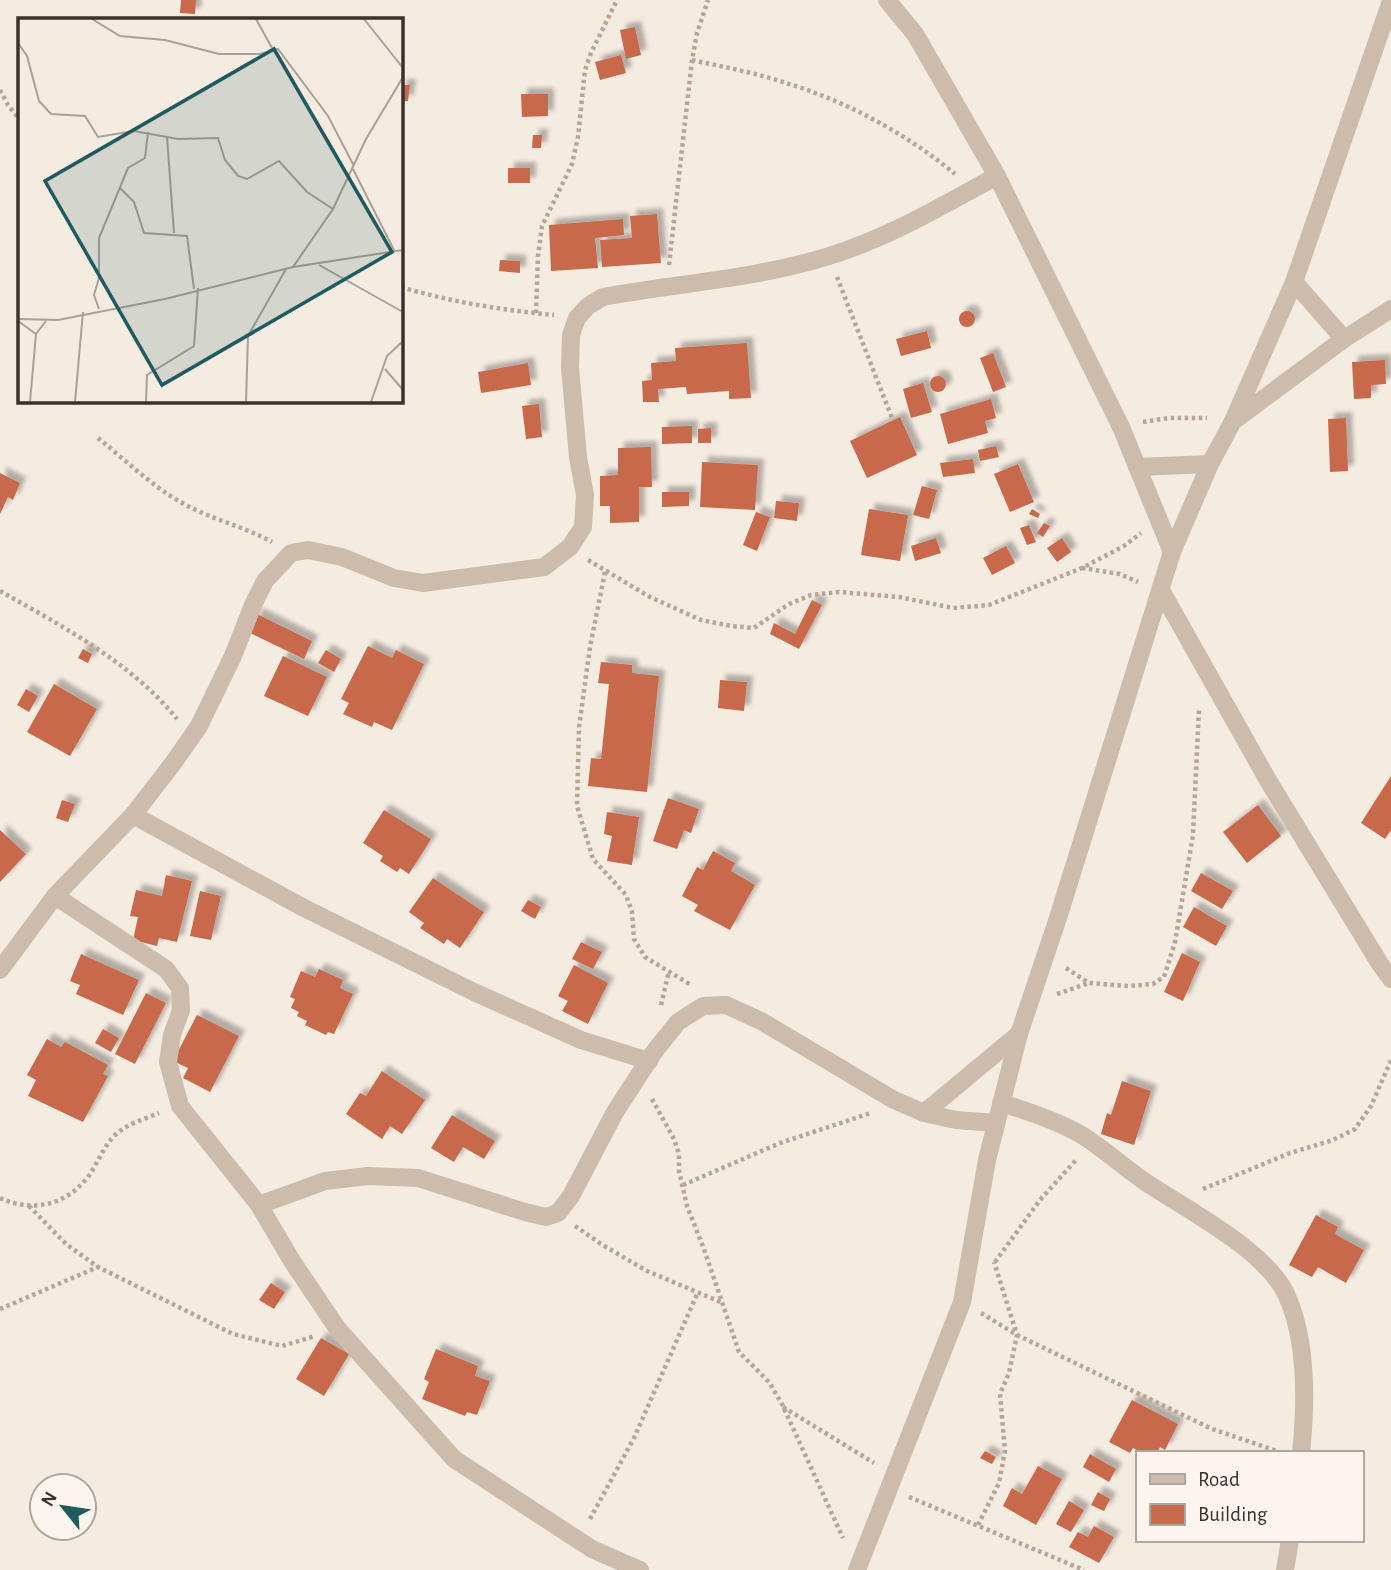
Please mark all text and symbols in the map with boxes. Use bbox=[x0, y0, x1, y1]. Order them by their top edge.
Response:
inset map bbox=[18, 18, 402, 402]
legend bbox=[1136, 1451, 1363, 1542]
text: Road bbox=[1198, 1469, 1240, 1490]
north arrow bbox=[28, 1472, 98, 1542]
text: N bbox=[38, 1489, 61, 1510]
text: Building bbox=[1198, 1504, 1268, 1525]

